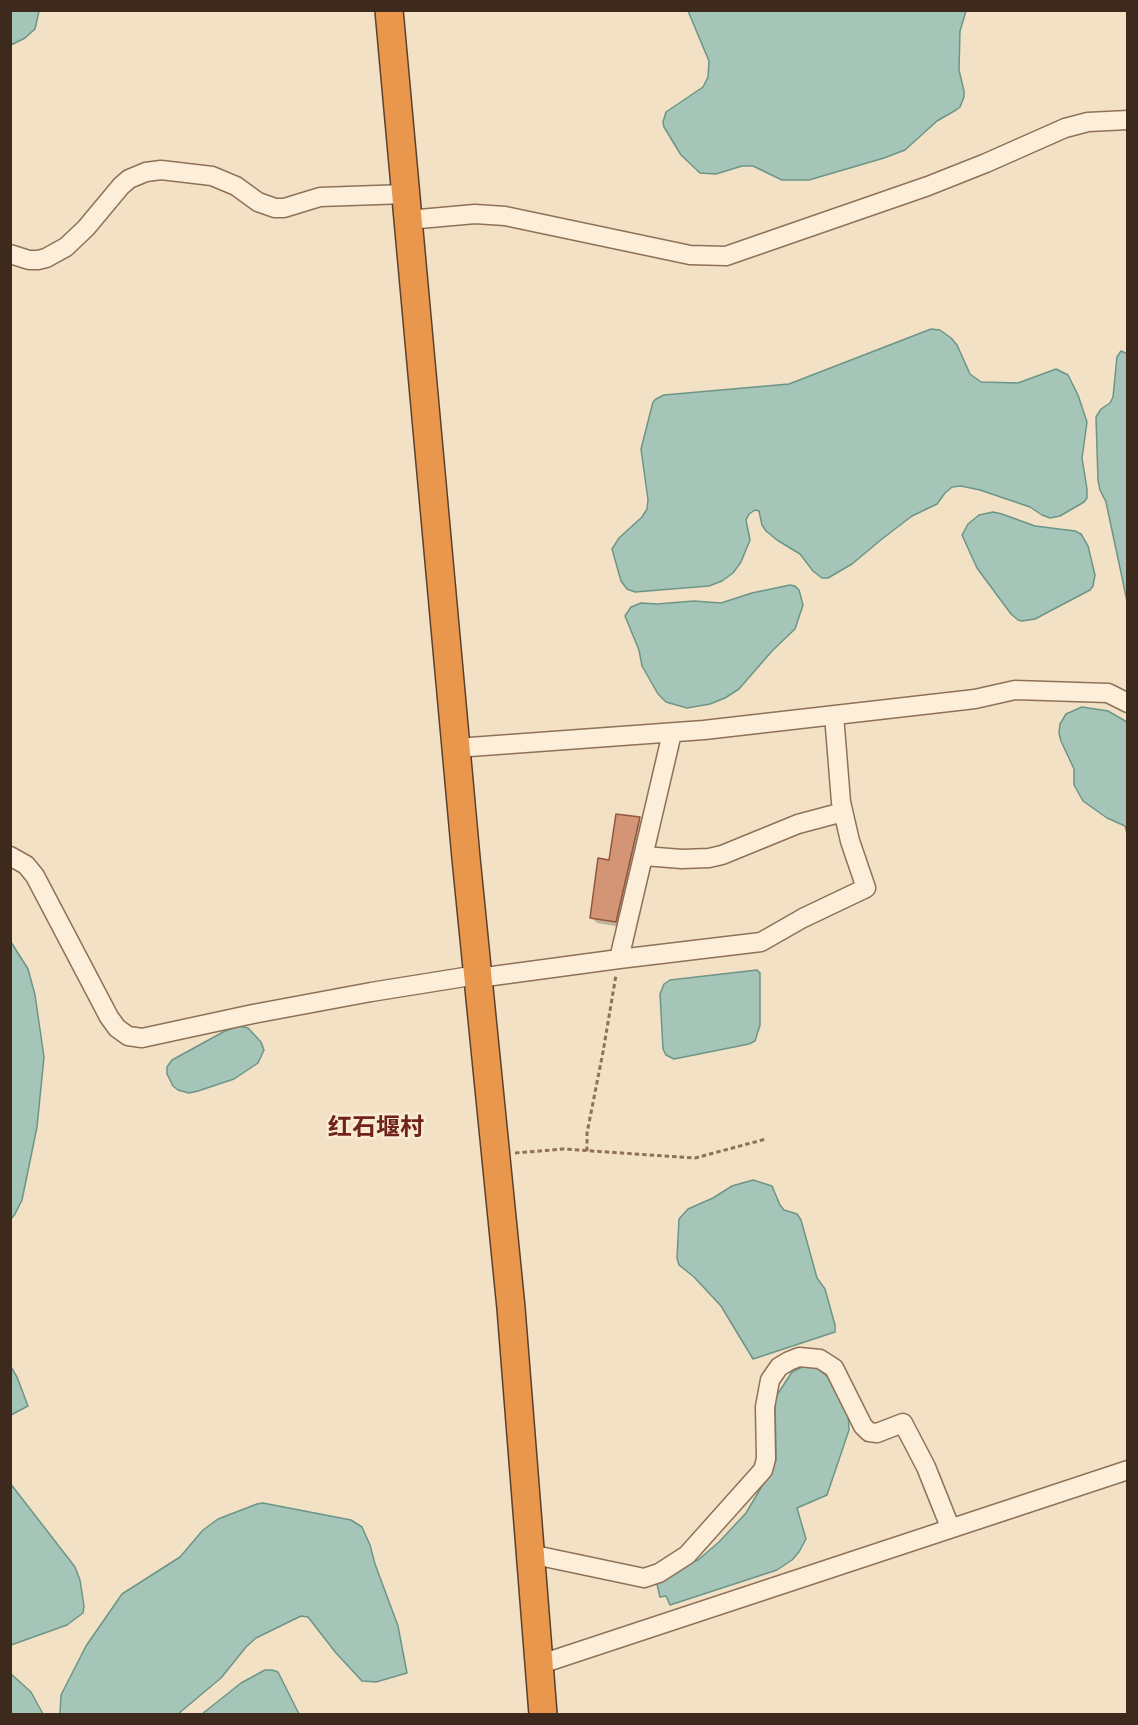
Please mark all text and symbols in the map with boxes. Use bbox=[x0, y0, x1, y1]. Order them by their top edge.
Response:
district label: 红石堰村 bbox=[328, 1114, 424, 1142]

